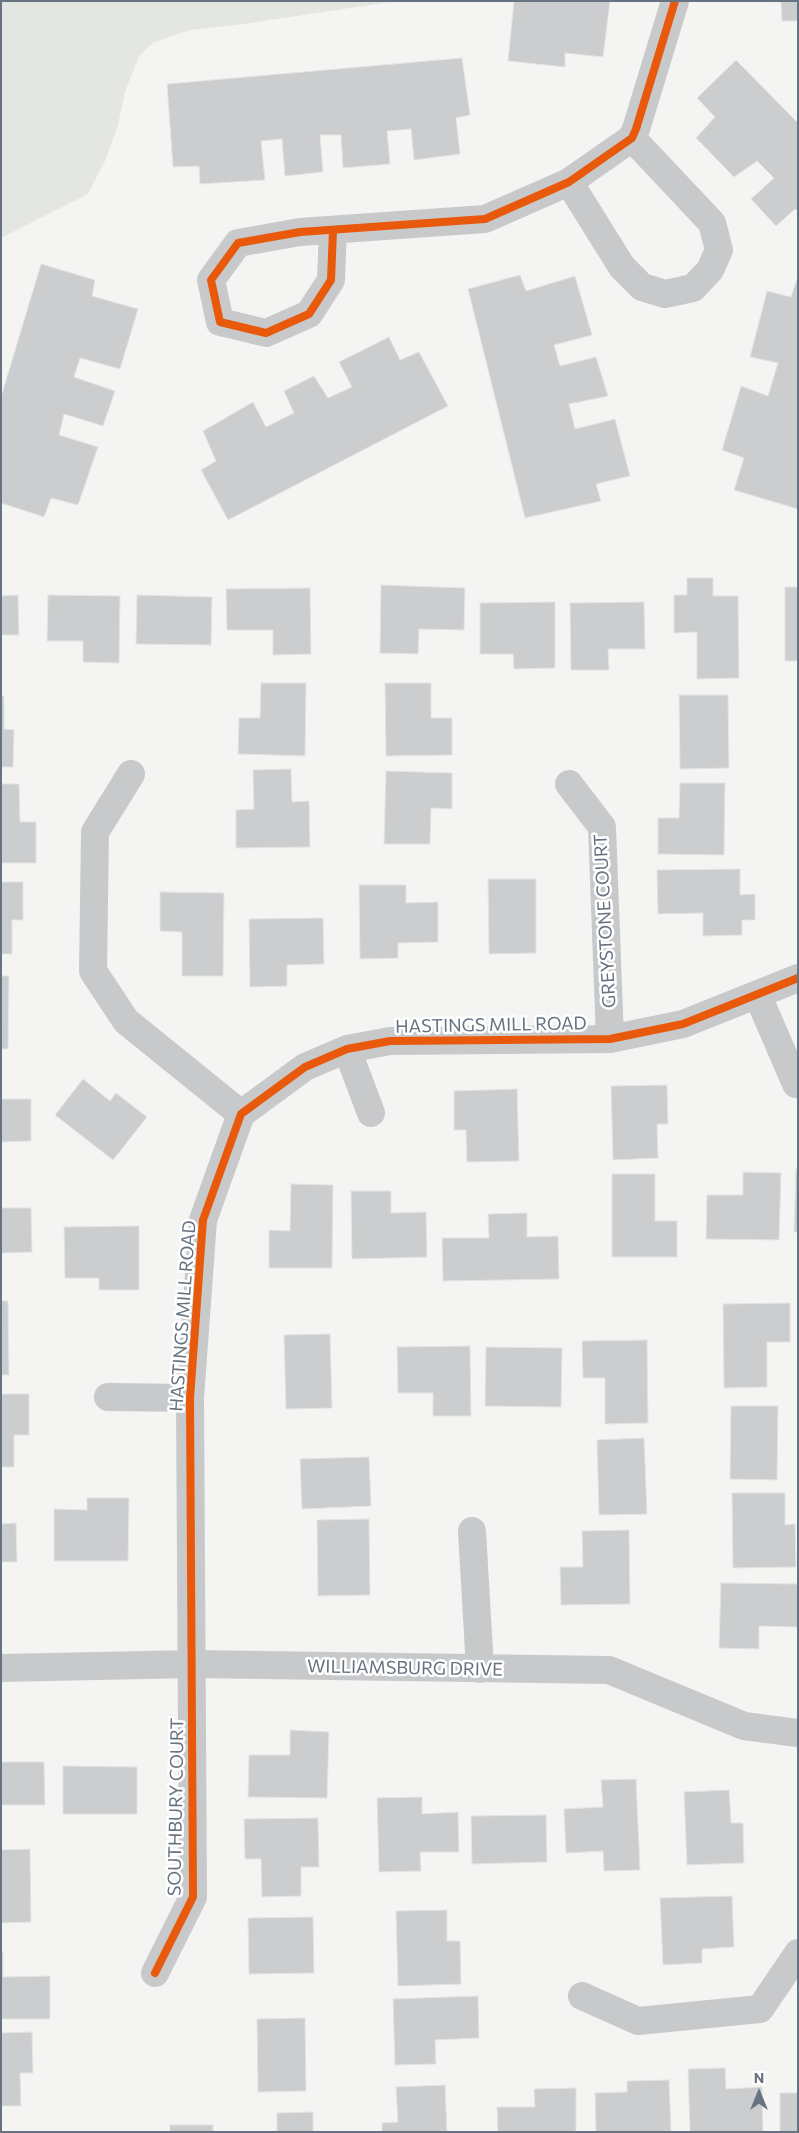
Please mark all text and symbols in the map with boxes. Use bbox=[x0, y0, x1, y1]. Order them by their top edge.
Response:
street label: GREYSTONE COURT bbox=[590, 833, 620, 1009]
street label: HASTINGS MILL ROAD bbox=[395, 1013, 587, 1037]
street label: HASTINGS MILL ROAD bbox=[166, 1220, 200, 1412]
street label: WILLIAMSBURG DRIVE bbox=[307, 1655, 503, 1681]
street label: SOUTHBURY COURT bbox=[164, 1718, 188, 1896]
north arrow bbox=[734, 2068, 784, 2118]
text: N bbox=[754, 2069, 764, 2086]

